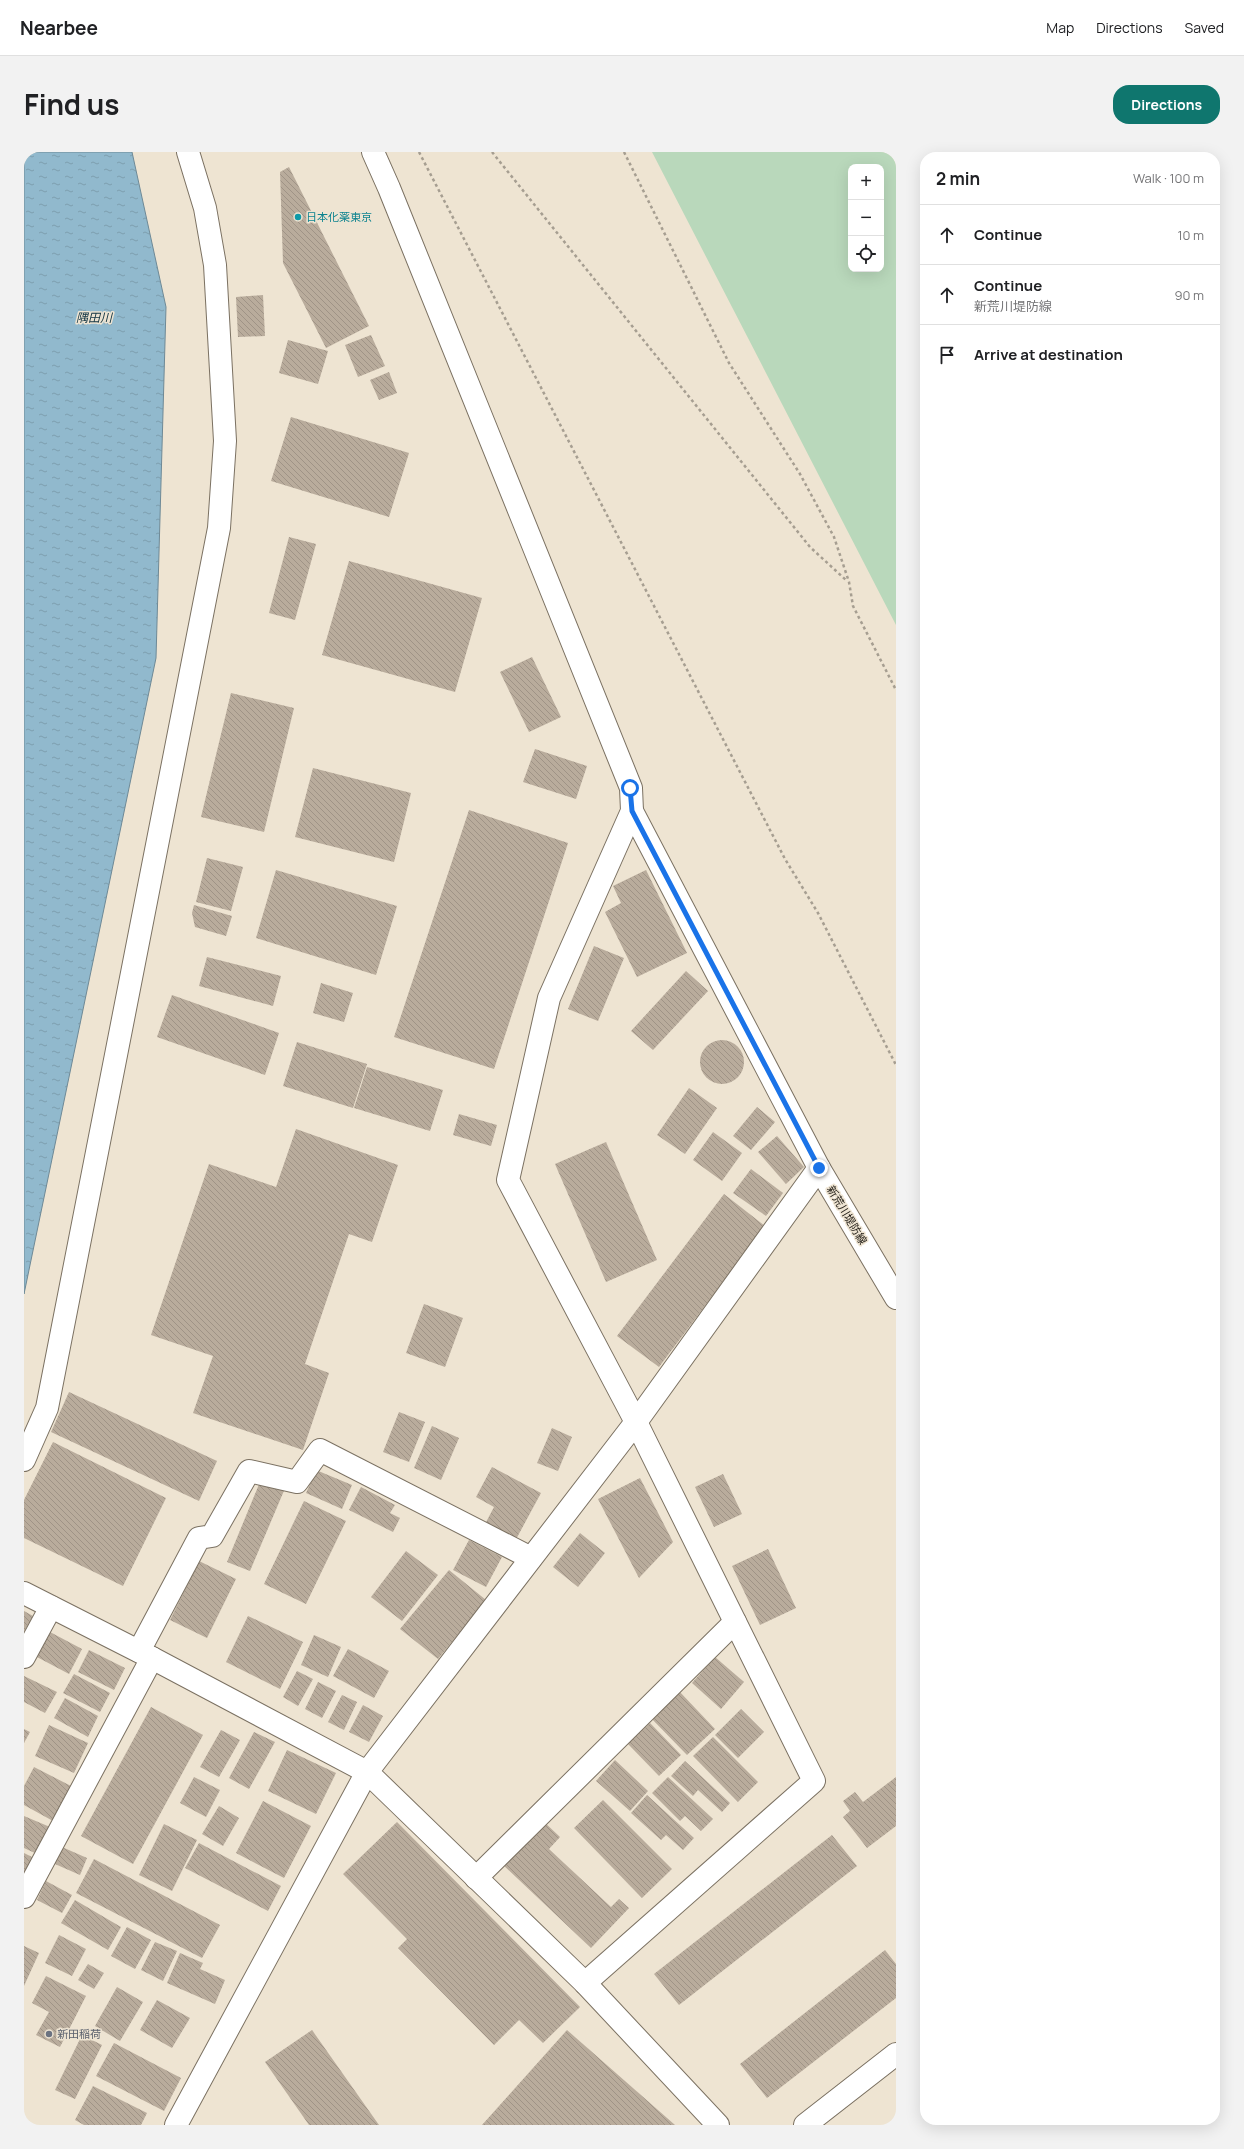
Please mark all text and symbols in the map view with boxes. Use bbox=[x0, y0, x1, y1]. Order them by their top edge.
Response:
text: Nearbee bbox=[20, 15, 98, 41]
text: Map bbox=[1046, 18, 1074, 37]
text: Directions bbox=[1096, 18, 1163, 37]
text: Saved bbox=[1185, 18, 1224, 37]
text: Find us bbox=[24, 85, 119, 123]
button: Directions bbox=[1113, 85, 1220, 124]
map controls bbox=[848, 164, 884, 272]
button: + bbox=[848, 164, 884, 200]
text: 2 min bbox=[936, 167, 980, 190]
text: Walk · 100 m bbox=[1133, 169, 1204, 187]
button: − bbox=[848, 200, 884, 236]
place label: 日本化薬東京 bbox=[306, 209, 372, 224]
marker: 日本化薬東京 bbox=[293, 212, 303, 222]
icon: ahead bbox=[936, 224, 958, 246]
text: Continue bbox=[974, 224, 1042, 245]
text: 10 m bbox=[1177, 226, 1204, 244]
button: locate bbox=[848, 236, 884, 272]
text: Continue bbox=[974, 275, 1042, 296]
icon: ahead bbox=[936, 284, 958, 306]
text: 90 m bbox=[1174, 286, 1204, 304]
text: 新荒川堤防線 bbox=[974, 297, 1052, 315]
water label: 隅田川 bbox=[76, 309, 114, 326]
icon: arrive bbox=[936, 344, 958, 366]
text: Arrive at destination bbox=[974, 344, 1123, 365]
route start bbox=[621, 779, 639, 797]
route end bbox=[810, 1159, 828, 1177]
street label: 新荒川堤防線 bbox=[824, 1183, 871, 1247]
place label: 新田稲荷 bbox=[57, 2026, 101, 2041]
marker: 新田稲荷 bbox=[44, 2029, 54, 2039]

